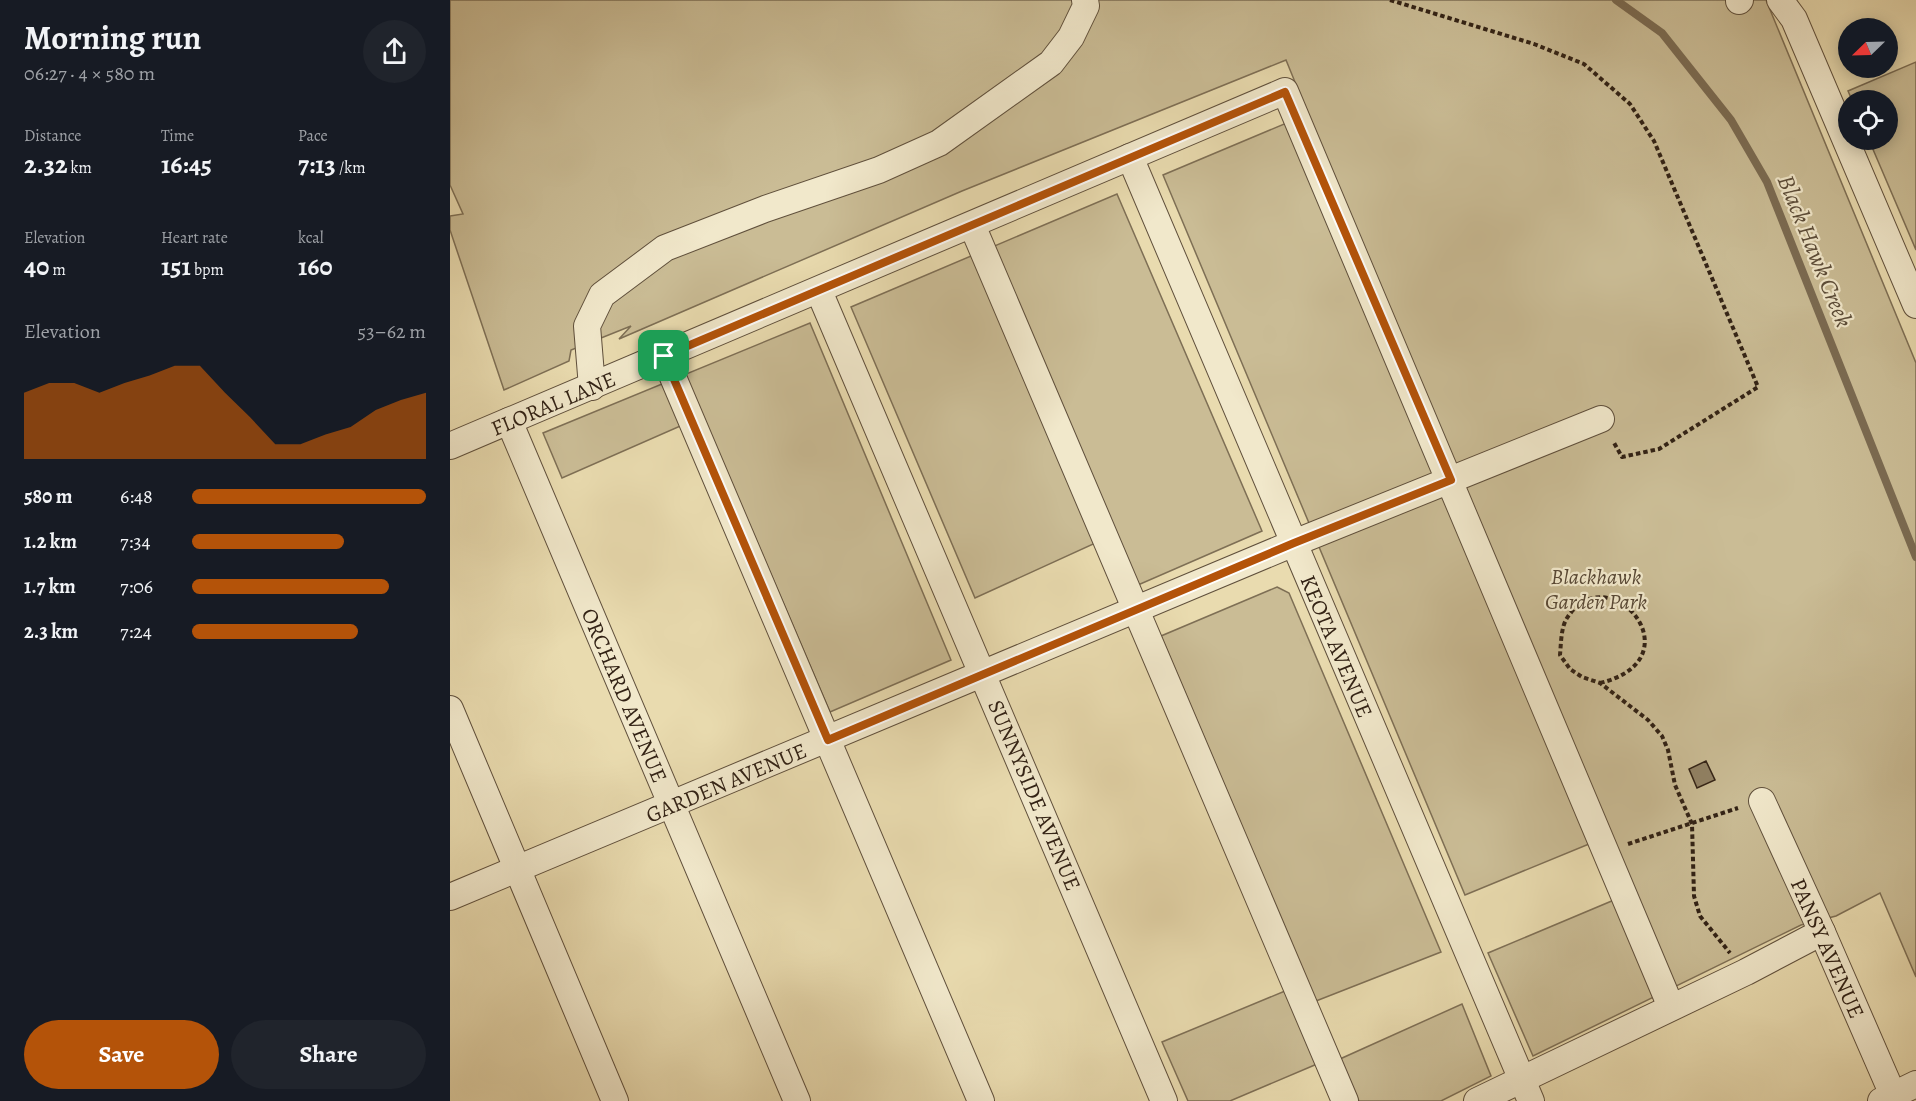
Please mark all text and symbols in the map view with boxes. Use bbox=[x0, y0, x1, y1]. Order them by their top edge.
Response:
text: Morning run bbox=[24, 15, 201, 60]
north arrow bbox=[1838, 18, 1898, 78]
map controls bbox=[1838, 18, 1898, 150]
button: share bbox=[363, 20, 426, 83]
text: 06:27 · 4 × 580 m bbox=[24, 60, 155, 87]
button: locate bbox=[1838, 90, 1898, 150]
text: Distance bbox=[24, 125, 81, 147]
text: Time bbox=[161, 125, 194, 147]
text: Pace bbox=[298, 125, 328, 147]
text: 2.32 bbox=[24, 147, 67, 182]
text: 16:45 bbox=[161, 147, 212, 182]
text: 7:13 bbox=[298, 147, 336, 182]
text: km bbox=[67, 157, 92, 179]
text: /km bbox=[336, 157, 365, 179]
water label: Black Hawk Creek bbox=[1770, 170, 1860, 332]
text: Elevation bbox=[24, 227, 85, 249]
text: Heart rate bbox=[161, 227, 228, 249]
text: kcal bbox=[298, 227, 324, 249]
text: 40 bbox=[24, 249, 49, 284]
text: 151 bbox=[161, 249, 191, 284]
text: 160 bbox=[298, 249, 333, 284]
text: m bbox=[49, 259, 66, 281]
text: bpm bbox=[191, 259, 224, 281]
text: Elevation bbox=[24, 318, 101, 345]
text: 53–62 m bbox=[358, 318, 426, 345]
pin bbox=[638, 330, 689, 381]
icon: arrive bbox=[647, 339, 680, 372]
street label: FLORAL LANE bbox=[486, 364, 620, 444]
text: 580 m bbox=[24, 483, 72, 510]
text: 6:48 bbox=[120, 483, 153, 510]
text: 1.2 km bbox=[24, 528, 77, 555]
text: 7:34 bbox=[120, 528, 151, 555]
park label: Blackhawk Garden Park bbox=[1545, 562, 1647, 617]
street label: KEOTA AVENUE bbox=[1293, 570, 1380, 722]
text: 1.7 km bbox=[24, 573, 76, 600]
text: 7:06 bbox=[120, 573, 153, 600]
street label: ORCHARD AVENUE bbox=[574, 604, 674, 787]
text: 2.3 km bbox=[24, 618, 78, 645]
text: 7:24 bbox=[120, 618, 152, 645]
street label: SUNNYSIDE AVENUE bbox=[980, 695, 1088, 895]
street label: GARDEN AVENUE bbox=[641, 736, 811, 830]
street label: PANSY AVENUE bbox=[1783, 874, 1871, 1023]
button: Save bbox=[24, 1020, 219, 1089]
button: Share bbox=[231, 1020, 426, 1089]

